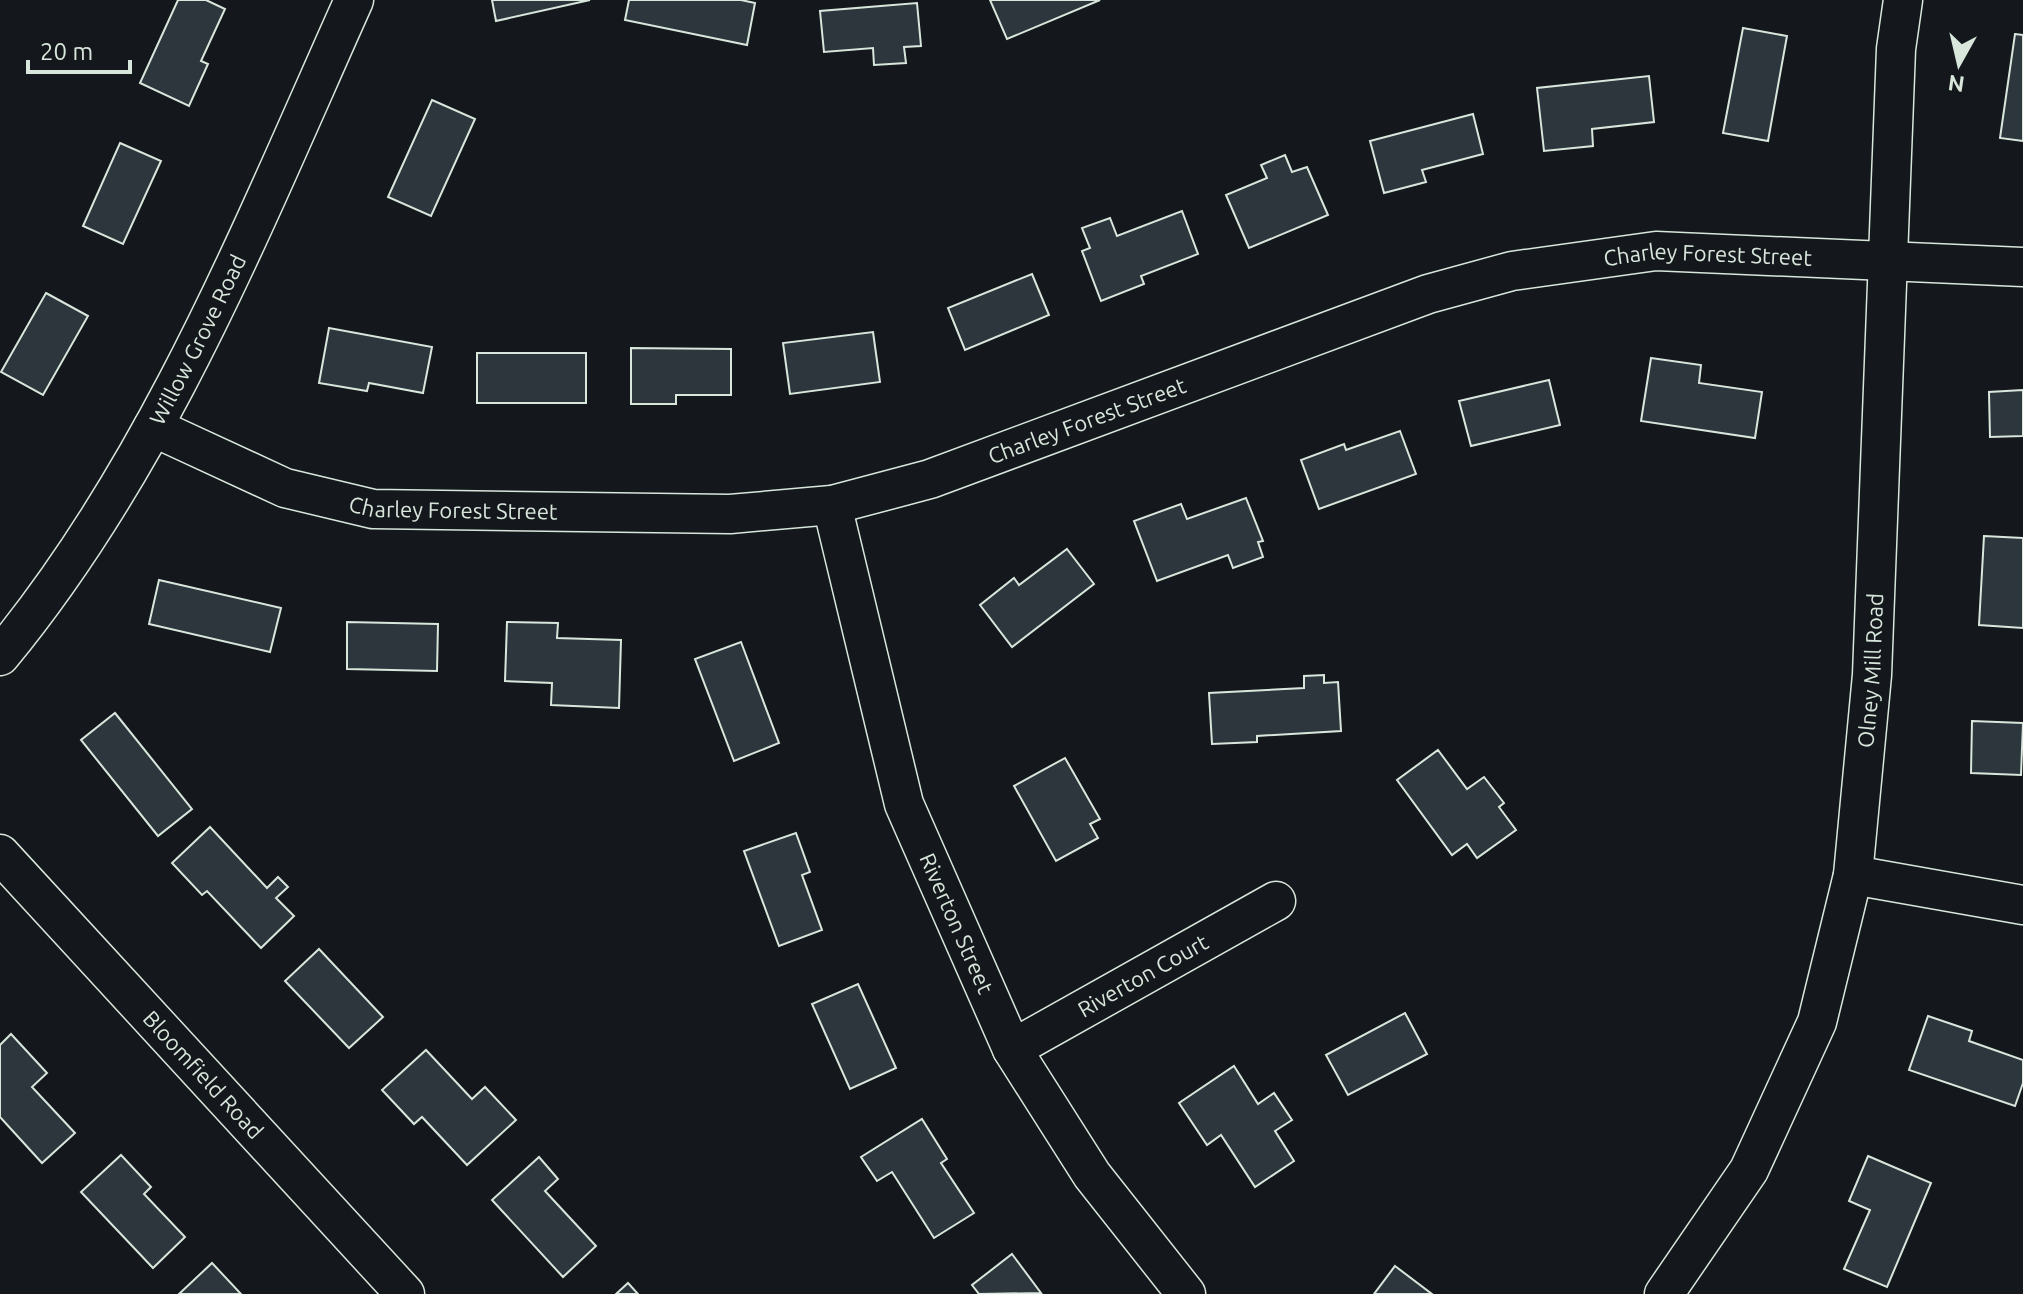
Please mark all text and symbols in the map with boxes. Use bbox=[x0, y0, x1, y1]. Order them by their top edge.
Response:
scale bar bbox=[28, 24, 130, 74]
north arrow bbox=[1919, 24, 1999, 104]
text: 20 m bbox=[40, 38, 93, 65]
text: N bbox=[1946, 71, 1966, 98]
street label: Charley Forest Street bbox=[1602, 238, 1813, 270]
street label: Willow Grove Road bbox=[144, 250, 250, 429]
street label: Charley Forest Street bbox=[984, 372, 1189, 468]
street label: Charley Forest Street bbox=[347, 491, 558, 524]
street label: Olney Mill Road bbox=[1852, 593, 1887, 749]
street label: Riverton Street bbox=[915, 849, 999, 998]
street label: Riverton Court bbox=[1073, 929, 1212, 1022]
street label: Bloomfield Road bbox=[139, 1005, 269, 1143]

